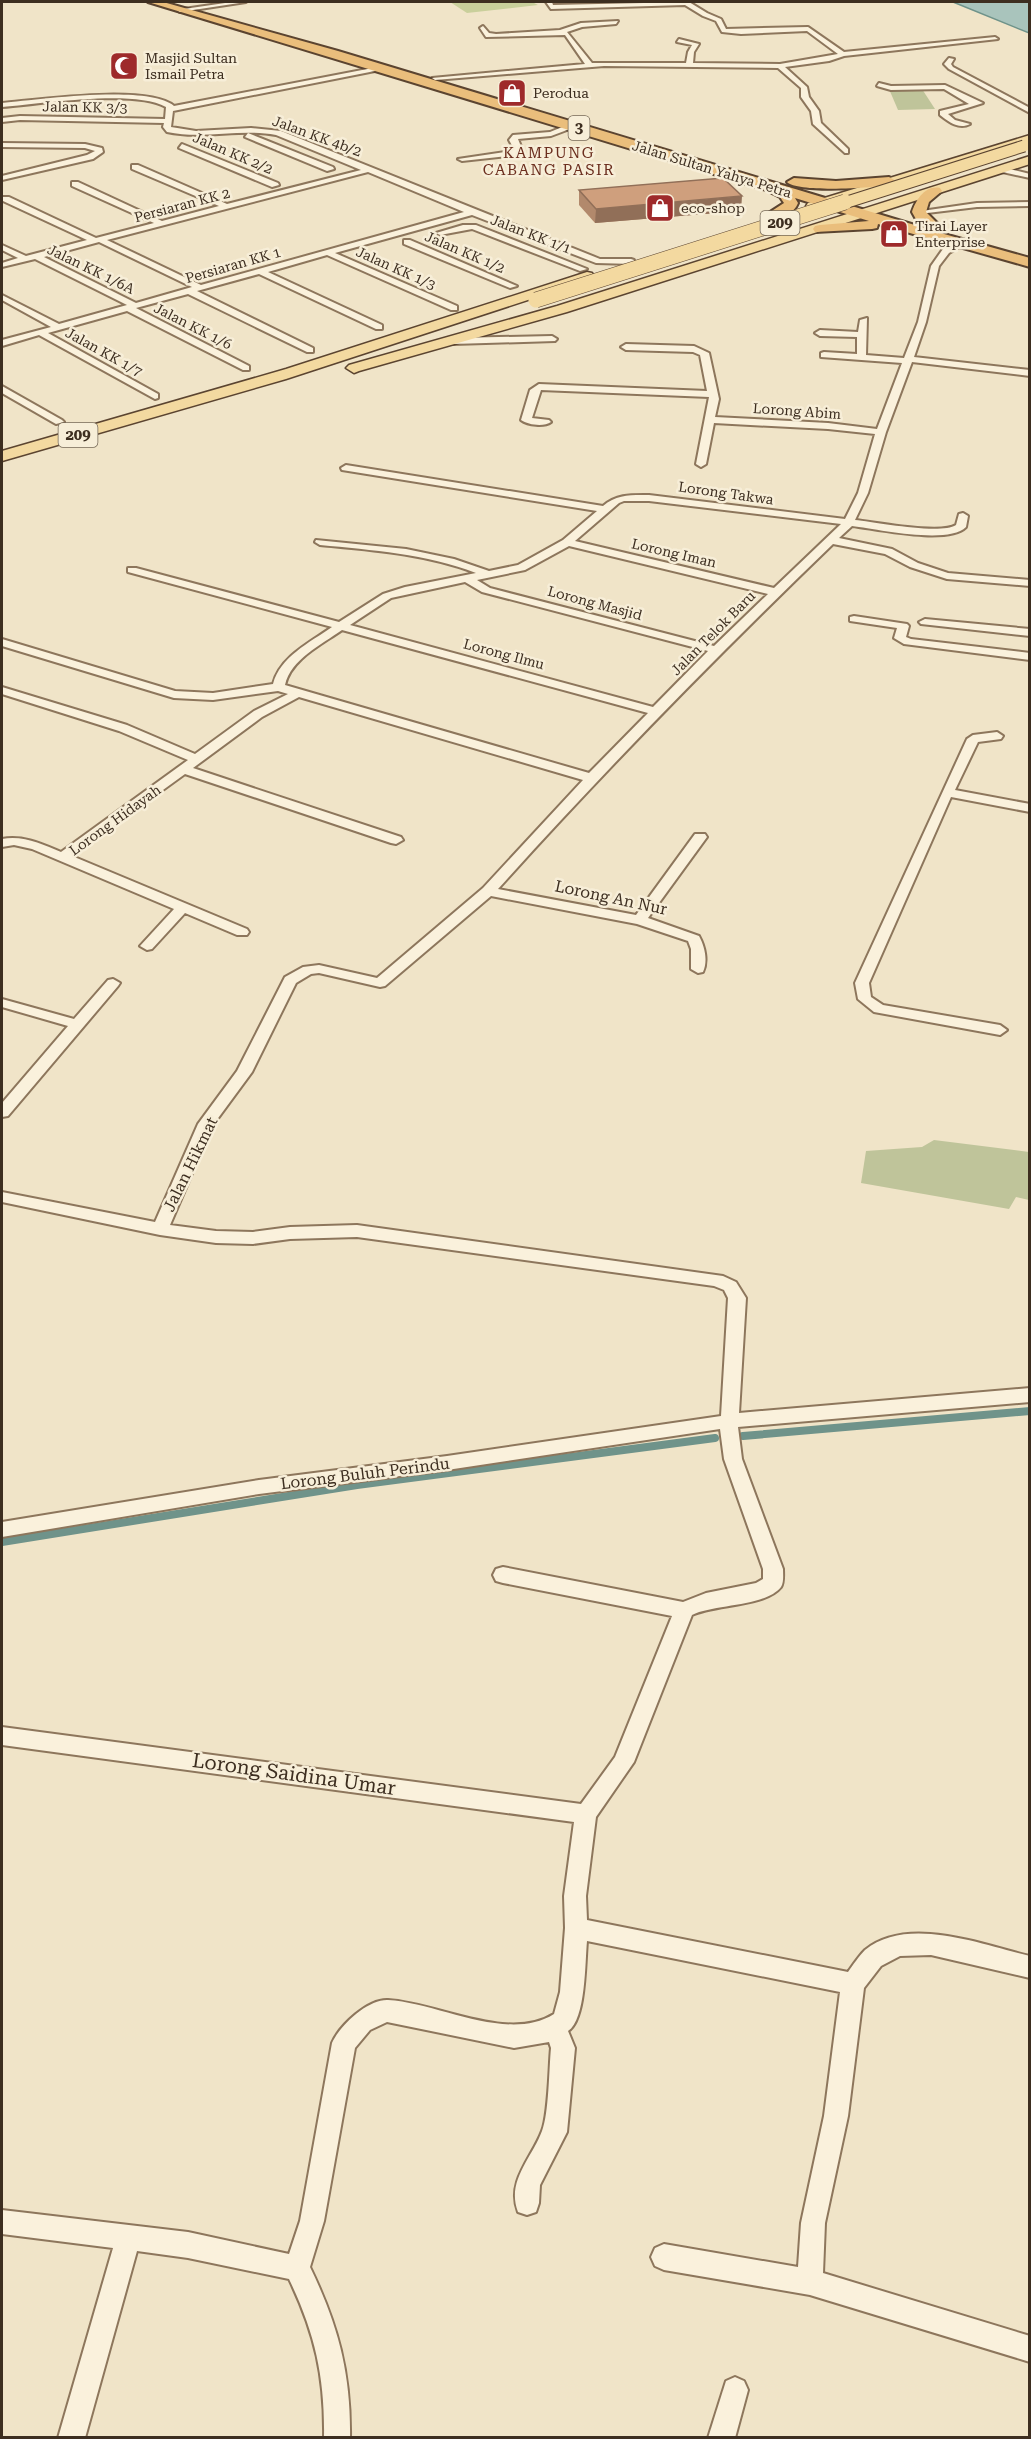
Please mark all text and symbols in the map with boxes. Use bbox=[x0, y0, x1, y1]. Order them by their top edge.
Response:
mosque icon: Masjid Sultan Ismail Petra bbox=[108, 50, 140, 82]
place label: Masjid Sultan Ismail Petra bbox=[145, 50, 237, 82]
shop icon: Perodua bbox=[496, 77, 528, 109]
place label: Perodua bbox=[533, 85, 589, 101]
street label: Jalan KK 3/3 bbox=[42, 98, 128, 116]
street label: Jalan KK 4b/2 bbox=[270, 112, 364, 160]
road number: 3 bbox=[568, 116, 590, 140]
street label: Jalan KK 2/2 bbox=[191, 129, 275, 177]
street label: Jalan Sultan Yahya Petra bbox=[630, 137, 794, 201]
district label: KAMPUNG CABANG PASIR bbox=[483, 144, 615, 179]
street label: Persiaran KK 2 bbox=[132, 185, 232, 225]
shop icon: eco-shop bbox=[644, 192, 676, 224]
place label: eco-shop bbox=[681, 200, 745, 216]
street label: Jalan KK 1/1 bbox=[488, 211, 574, 257]
road number: 209 bbox=[760, 211, 800, 235]
shop icon: Tirai Layer Enterprise bbox=[878, 218, 910, 250]
place label: Tirai Layer Enterprise bbox=[915, 218, 988, 250]
street label: Jalan KK 1/2 bbox=[423, 228, 507, 276]
street label: Jalan KK 1/6A bbox=[45, 241, 137, 297]
street label: Jalan KK 1/3 bbox=[354, 243, 438, 293]
street label: Persiaran KK 1 bbox=[184, 244, 283, 286]
street label: Jalan KK 1/6 bbox=[151, 300, 235, 353]
street label: Jalan KK 1/7 bbox=[63, 324, 145, 380]
street label: Lorong Abim bbox=[752, 400, 842, 422]
road number: 209 bbox=[58, 423, 98, 447]
street label: Lorong Takwa bbox=[677, 478, 775, 508]
street label: Lorong Iman bbox=[630, 535, 718, 571]
street label: Lorong Masjid bbox=[546, 583, 644, 623]
street label: Jalan Telok Baru bbox=[668, 587, 759, 678]
street label: Lorong Ilmu bbox=[462, 636, 546, 673]
street label: Lorong Hidayah bbox=[66, 781, 164, 859]
street label: Lorong An Nur bbox=[553, 876, 669, 919]
street label: Jalan Hikmat bbox=[159, 1114, 222, 1215]
street label: Lorong Buluh Perindu bbox=[279, 1454, 451, 1493]
street label: Lorong Saidina Umar bbox=[191, 1748, 397, 1800]

